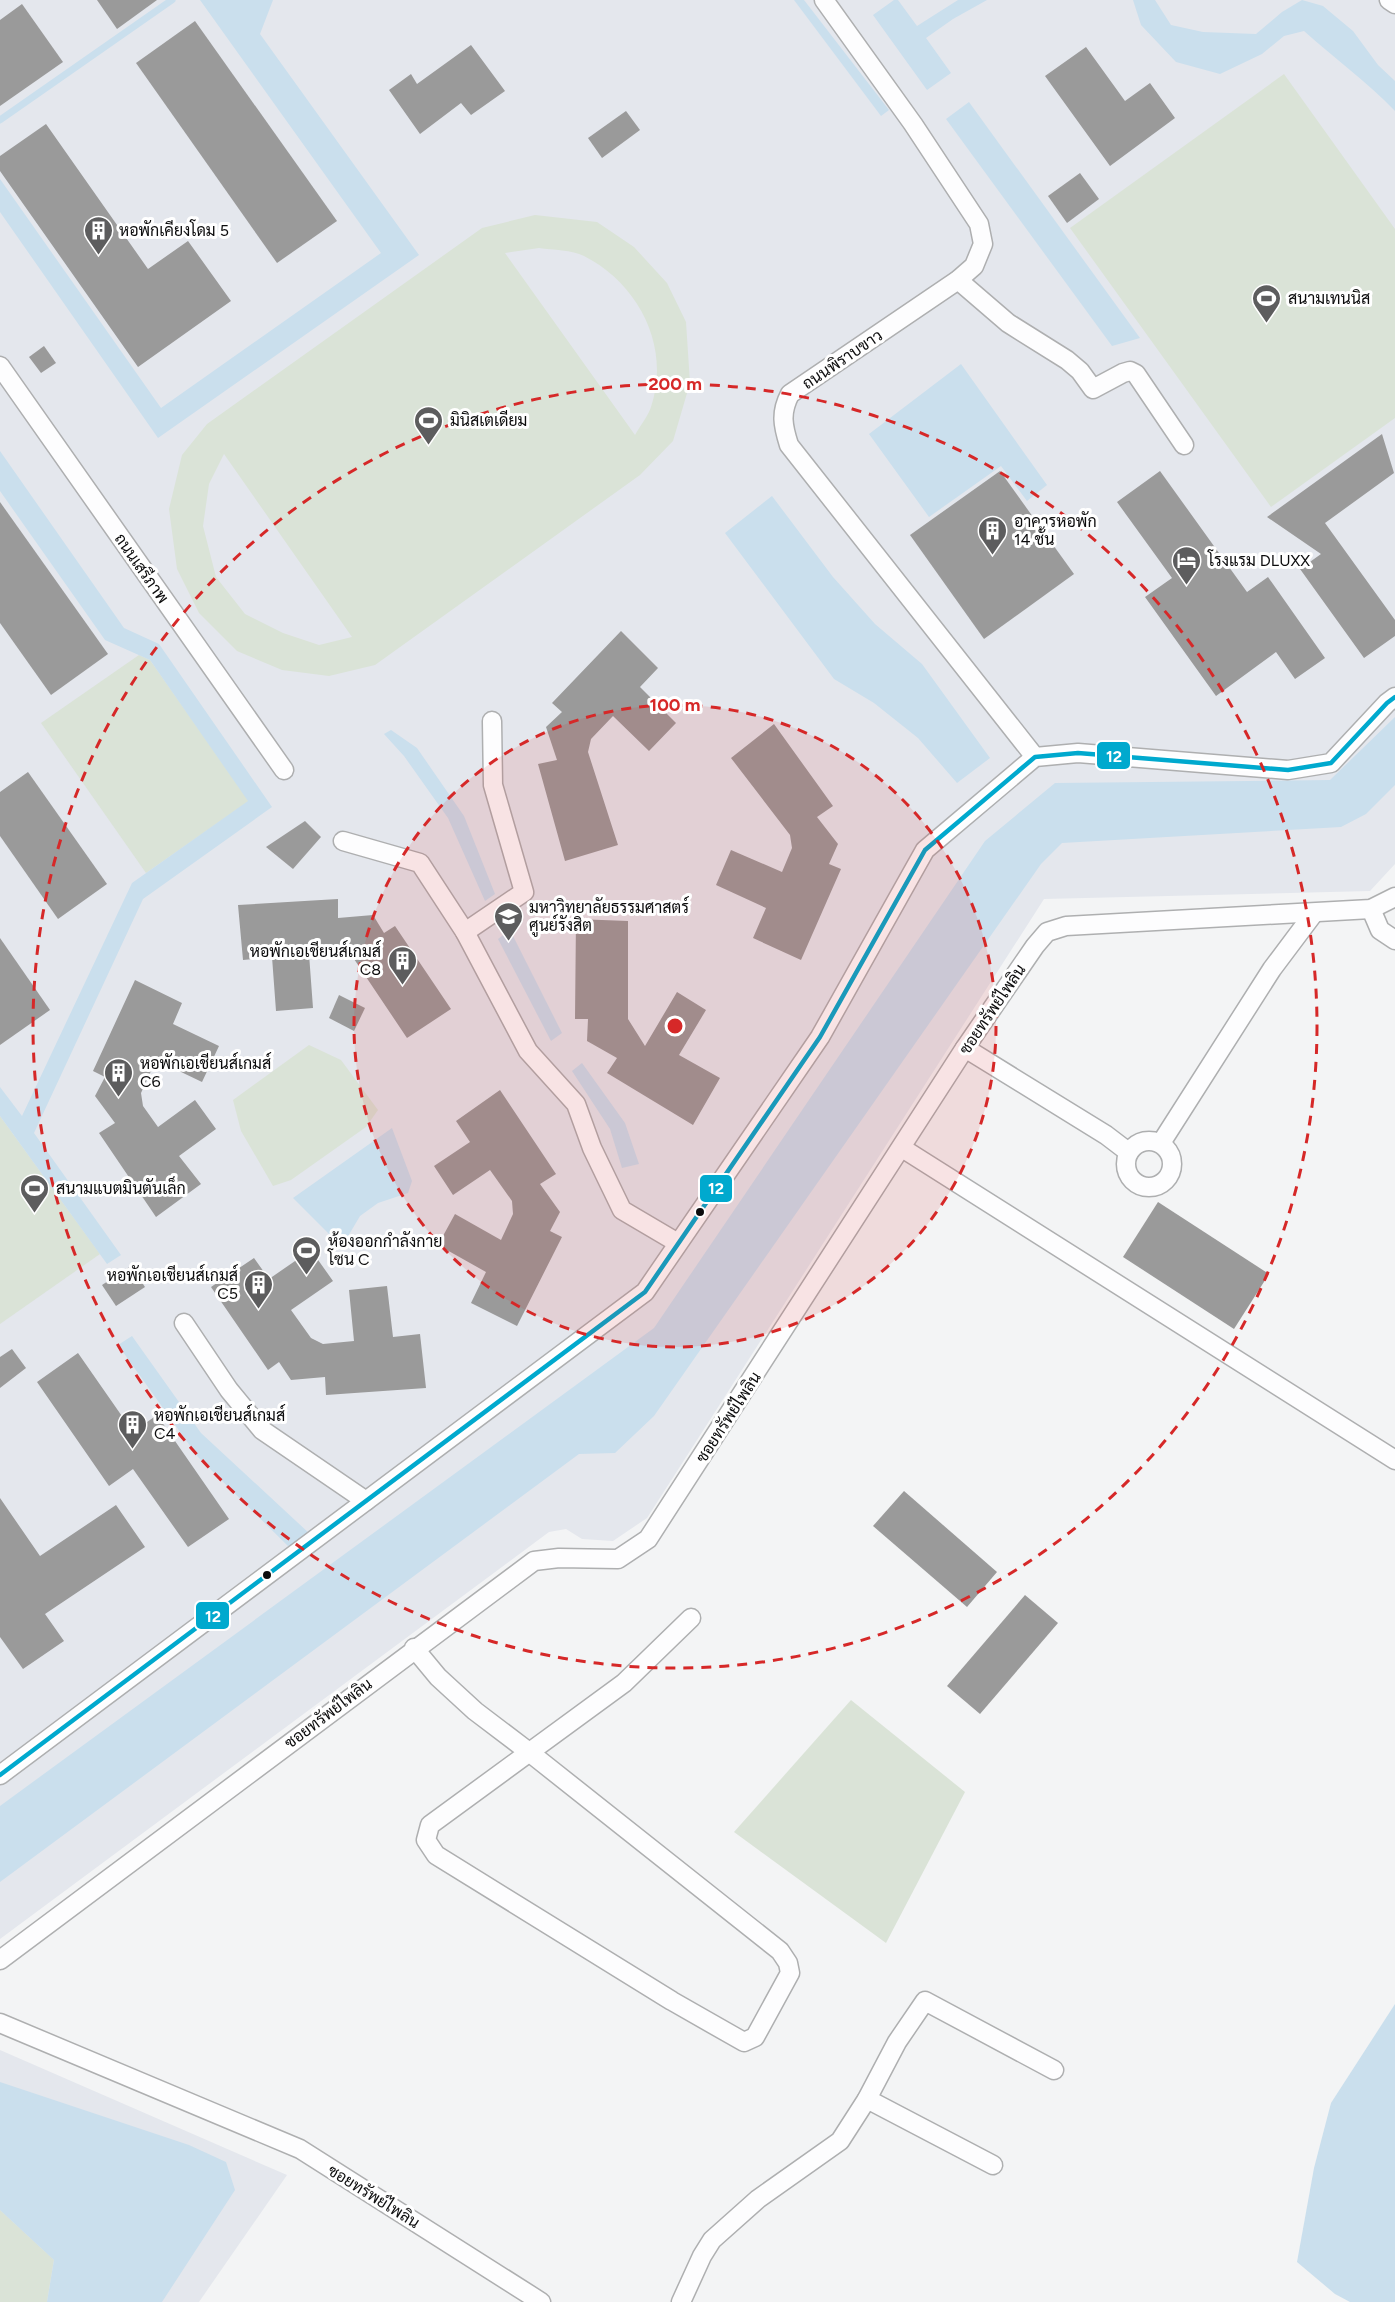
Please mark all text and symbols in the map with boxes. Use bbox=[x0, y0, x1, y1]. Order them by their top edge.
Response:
building icon: หอพักเคียงโดม 5 bbox=[82, 214, 114, 256]
place label: หอพักเคียงโดม 5 bbox=[119, 219, 229, 240]
sports icon: สนามเทนนิส bbox=[1251, 282, 1283, 324]
place label: สนามเทนนิส bbox=[1288, 289, 1370, 308]
street label: ถนนพิราบขาว bbox=[799, 326, 886, 393]
text: 200 m bbox=[648, 373, 702, 395]
sports icon: มินิสเตเดียม bbox=[413, 404, 445, 446]
place label: มินิสเตเดียม bbox=[450, 409, 527, 430]
place label: อาคารหอพัก 14 ชั้น bbox=[1014, 511, 1097, 549]
building icon: อาคารหอพัก 14 ชั้น bbox=[977, 514, 1009, 556]
street label: ถนนเสรีภาพ bbox=[111, 529, 174, 607]
hotel icon: โรงแรม DLUXX bbox=[1171, 544, 1203, 586]
place label: โรงแรม DLUXX bbox=[1207, 549, 1310, 570]
text: 100 m bbox=[650, 694, 700, 716]
line badge: 12 bbox=[1096, 741, 1131, 770]
text: 12 bbox=[1106, 747, 1122, 766]
place label: มหาวิทยาลัยธรรมศาสตร์ ศูนย์รังสิต bbox=[529, 895, 689, 937]
school or university icon: มหาวิทยาลัยธรรมศาสตร์ ศูนย์รังสิต bbox=[492, 900, 524, 942]
place label: หอพักเอเชียนส์เกมส์ C8 bbox=[250, 939, 381, 979]
building icon: หอพักเอเชียนส์เกมส์ C8 bbox=[386, 944, 418, 986]
street label: ซอยทรัพย์ไพลิน bbox=[953, 959, 1030, 1058]
centre of rings bbox=[665, 1016, 685, 1036]
place label: หอพักเอเชียนส์เกมส์ C6 bbox=[140, 1051, 271, 1091]
building icon: หอพักเอเชียนส์เกมส์ C6 bbox=[103, 1056, 135, 1098]
sports icon: สนามแบตมินตันเล็ก bbox=[19, 1172, 51, 1214]
line badge: 12 bbox=[699, 1174, 733, 1203]
place label: สนามแบตมินตันเล็ก bbox=[56, 1175, 186, 1198]
text: 12 bbox=[708, 1179, 724, 1198]
unlabelled marker bbox=[694, 1206, 706, 1218]
place label: ห้องออกกำลังกาย โซน C bbox=[327, 1231, 442, 1269]
sports icon: ห้องออกกำลังกาย โซน C bbox=[291, 1234, 323, 1276]
place label: หอพักเอเชียนส์เกมส์ C5 bbox=[107, 1263, 238, 1303]
building icon: หอพักเอเชียนส์เกมส์ C5 bbox=[243, 1268, 275, 1310]
street label: ซอยทรัพย์ไพลิน bbox=[689, 1367, 765, 1466]
place label: หอพักเอเชียนส์เกมส์ C4 bbox=[154, 1403, 285, 1443]
building icon: หอพักเอเชียนส์เกมส์ C4 bbox=[117, 1408, 149, 1450]
unlabelled marker bbox=[261, 1569, 273, 1581]
line badge: 12 bbox=[195, 1601, 230, 1630]
text: 12 bbox=[205, 1607, 221, 1626]
street label: ซอยทรัพย์ไพลิน bbox=[279, 1672, 376, 1752]
street label: ซอยทรัพย์ไพลิน bbox=[324, 2158, 425, 2232]

